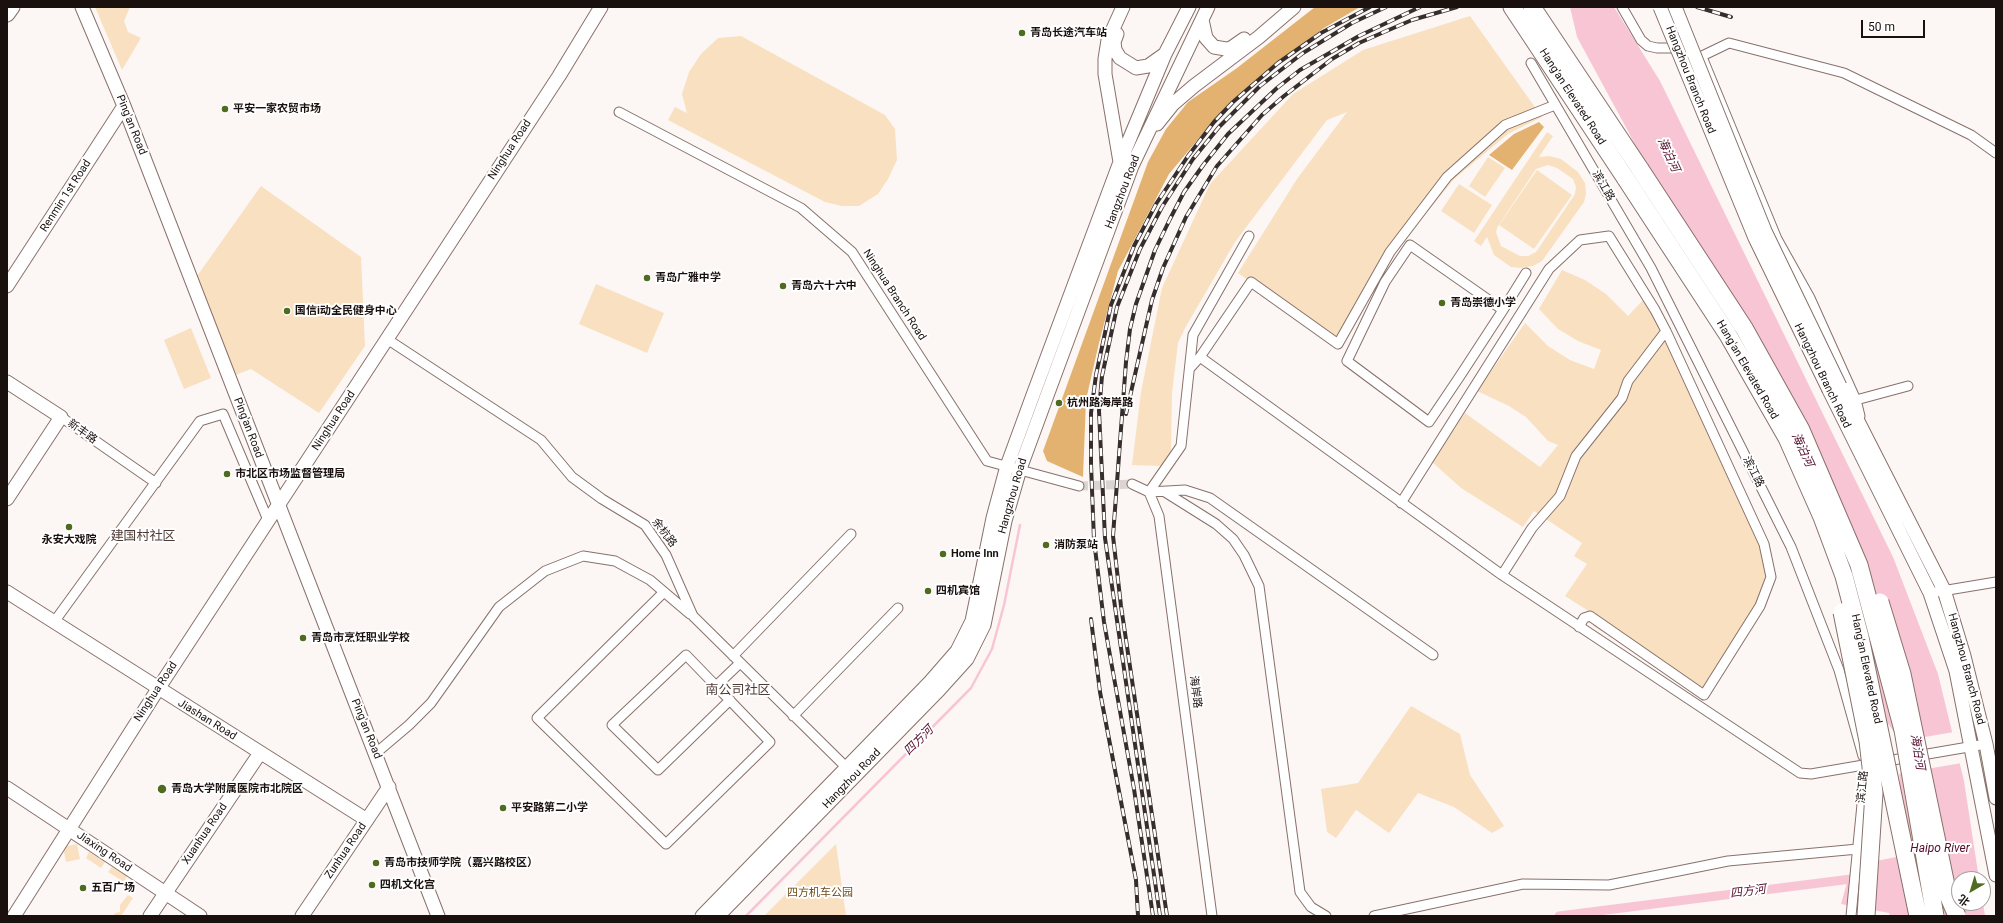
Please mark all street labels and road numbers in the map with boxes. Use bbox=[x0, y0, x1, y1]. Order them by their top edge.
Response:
street label: Hangzhou Branch Road bbox=[1662, 24, 1718, 136]
street label: Hang'an Elevated Road bbox=[1536, 46, 1608, 148]
street label: Ping'an Road bbox=[113, 93, 149, 157]
street label: Ninghua Road bbox=[486, 118, 534, 182]
street label: Hangzhou Road bbox=[1103, 153, 1143, 231]
street label: Renmin 1st Road bbox=[38, 158, 94, 234]
street label: 滨江路 bbox=[1589, 168, 1617, 204]
street label: Ninghua Branch Road bbox=[860, 247, 928, 343]
street label: Hang'an Elevated Road bbox=[1713, 318, 1781, 422]
street label: Hangzhou Branch Road bbox=[1791, 321, 1853, 431]
street label: Ninghua Road bbox=[310, 389, 358, 453]
street label: Ping'an Road bbox=[230, 396, 266, 460]
street label: 新丰路 bbox=[65, 417, 99, 447]
street label: 滨江路 bbox=[1740, 454, 1766, 490]
street label: Hangzhou Road bbox=[996, 457, 1030, 535]
street label: 余杭路 bbox=[649, 516, 679, 550]
street label: Hangzhou Branch Road bbox=[1945, 612, 1987, 726]
street label: Hang'an Elevated Road bbox=[1848, 613, 1884, 725]
street label: Ninghua Road bbox=[132, 660, 180, 724]
street label: 海岸路 bbox=[1186, 675, 1204, 709]
street label: Jiashan Road bbox=[175, 697, 239, 743]
street label: Ping'an Road bbox=[348, 697, 384, 761]
street label: Hangzhou Road bbox=[820, 746, 884, 812]
street label: 滨江路 bbox=[1855, 770, 1871, 804]
street label: Xuanhua Road bbox=[180, 801, 230, 867]
street label: Zunhua Road bbox=[322, 820, 370, 882]
street label: Jiaxing Road bbox=[74, 829, 134, 875]

